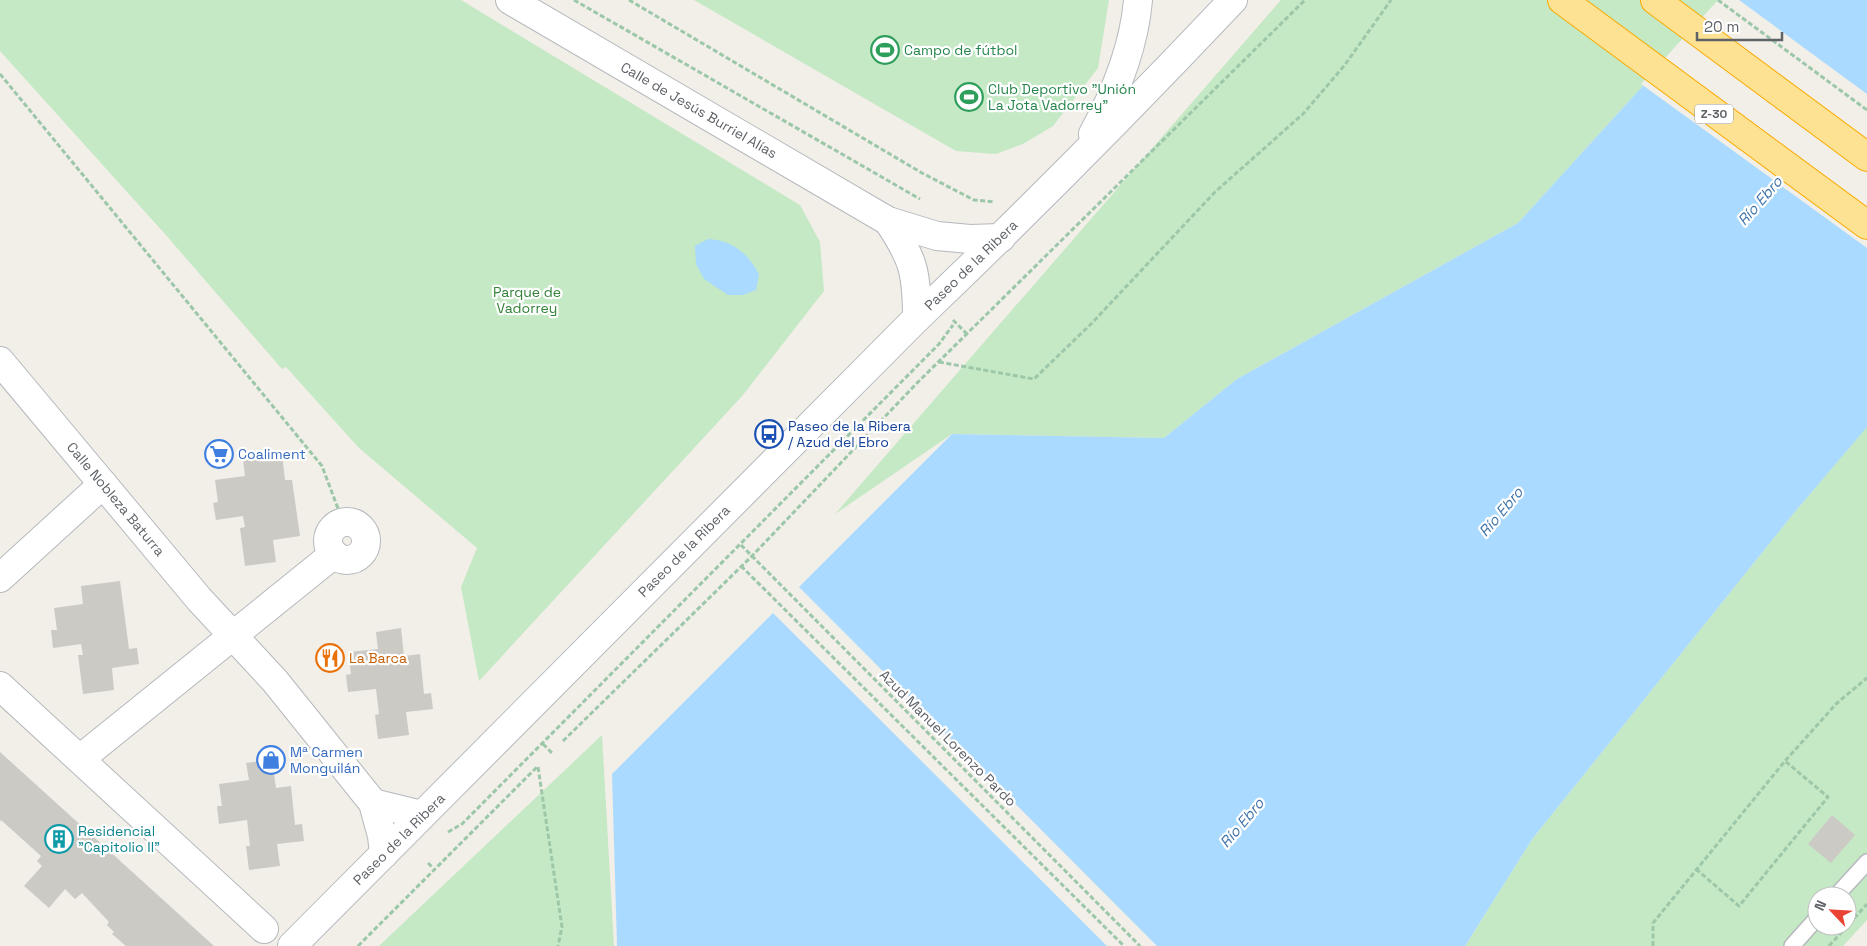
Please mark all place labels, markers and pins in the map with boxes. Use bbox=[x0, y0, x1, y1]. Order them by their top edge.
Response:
sports icon: Campo de fútbol bbox=[870, 35, 900, 65]
place label: Campo de fútbol bbox=[904, 41, 1018, 59]
place label: Club Deportivo "Unión La Jota Vadorrey" bbox=[988, 80, 1136, 114]
sports icon: Club Deportivo "Unión La Jota Vadorrey" bbox=[954, 82, 984, 112]
place label: Paseo de la Ribera / Azud del Ebro bbox=[788, 417, 911, 451]
bus stop icon: Paseo de la Ribera / Azud del Ebro bbox=[754, 419, 784, 449]
supermarket icon: Coaliment bbox=[204, 439, 234, 469]
place label: Coaliment bbox=[238, 445, 306, 463]
restaurant icon: La Barca bbox=[315, 643, 345, 673]
place label: La Barca bbox=[349, 649, 407, 667]
place label: Mª Carmen Monguilán bbox=[290, 743, 363, 777]
shop icon: Mª Carmen Monguilán bbox=[256, 745, 286, 775]
place label: Residencial "Capitolio II" bbox=[78, 822, 160, 856]
building icon: Residencial "Capitolio II" bbox=[44, 824, 74, 854]

